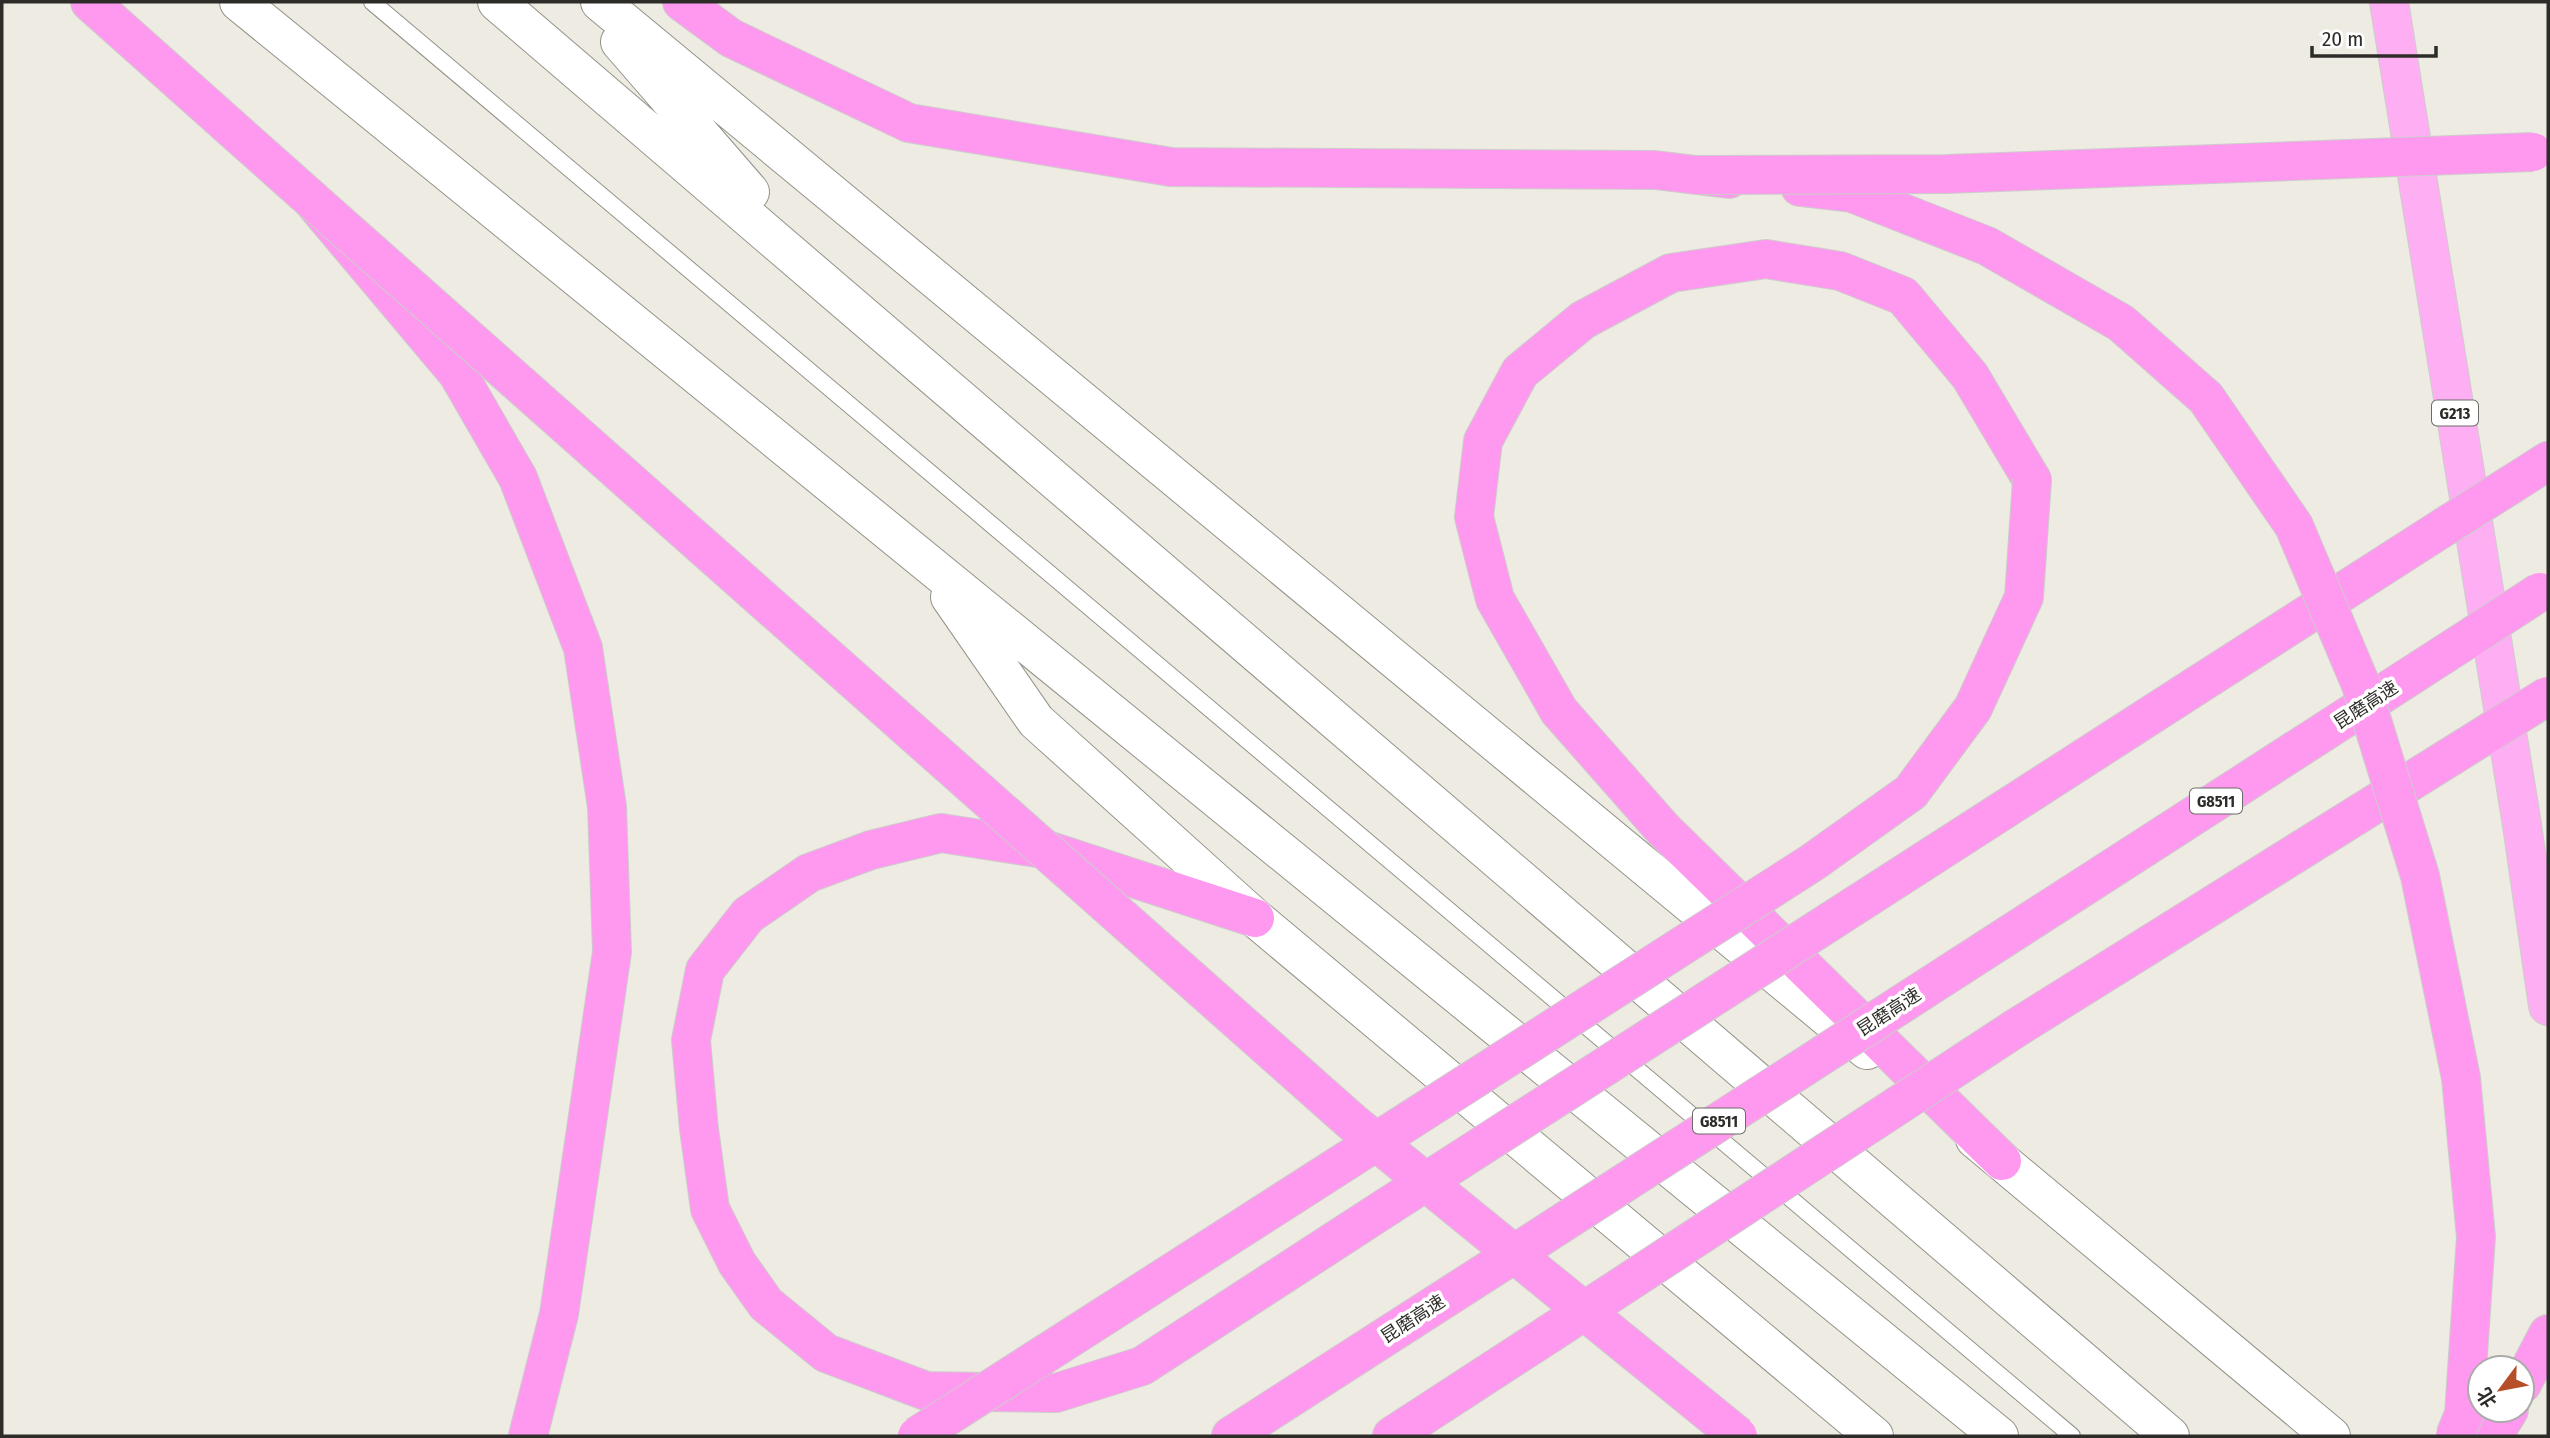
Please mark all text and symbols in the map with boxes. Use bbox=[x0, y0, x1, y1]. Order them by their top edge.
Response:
scale bar bbox=[2312, 14, 2436, 58]
text: 20 m bbox=[2322, 26, 2363, 52]
road number: G213 bbox=[2432, 400, 2478, 426]
street label: 昆磨高速 bbox=[2330, 676, 2402, 734]
road number: G8511 bbox=[2190, 788, 2242, 814]
street label: 昆磨高速 bbox=[1853, 983, 1925, 1041]
road number: G8511 bbox=[1693, 1108, 1745, 1134]
street label: 昆磨高速 bbox=[1377, 1290, 1449, 1348]
north arrow bbox=[2466, 1354, 2536, 1424]
text: 北 bbox=[2472, 1384, 2502, 1412]

